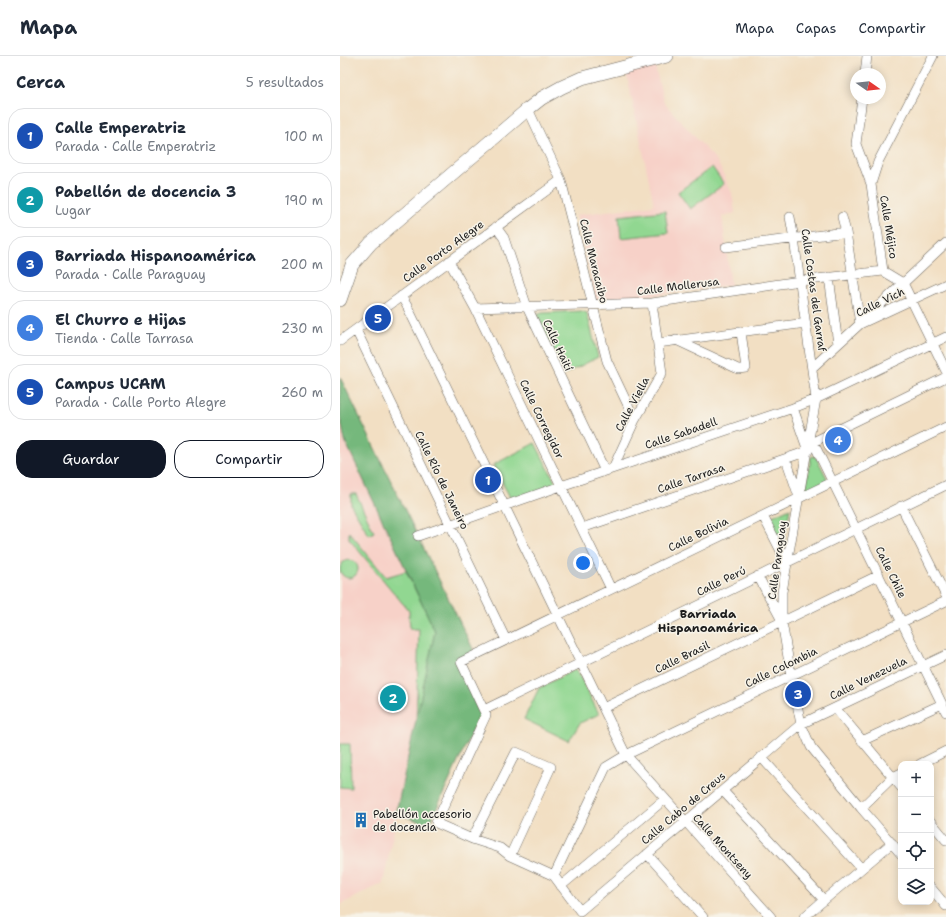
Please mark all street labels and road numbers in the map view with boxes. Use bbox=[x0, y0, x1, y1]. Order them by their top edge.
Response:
street label: Calle Méjico bbox=[876, 194, 901, 260]
street label: Calle Porto Alegre bbox=[400, 217, 487, 286]
street label: Calle Maracaibo bbox=[576, 217, 611, 305]
street label: Calle Costas del Garraf bbox=[797, 228, 830, 353]
street label: Calle Mollerusa bbox=[636, 274, 720, 299]
street label: Calle Vich bbox=[853, 284, 907, 321]
street label: Calle Haití bbox=[539, 317, 576, 373]
street label: Calle Viella bbox=[612, 374, 653, 434]
street label: Calle Corregidor bbox=[516, 377, 567, 461]
street label: Calle Sabadell bbox=[643, 414, 720, 453]
street label: Calle Río de Janeiro bbox=[411, 428, 472, 532]
street label: Calle Tarrasa bbox=[655, 460, 727, 497]
street label: Calle Bolivia bbox=[666, 513, 731, 555]
street label: Calle Paraguay bbox=[765, 520, 790, 600]
street label: Calle Chile bbox=[872, 544, 910, 601]
street label: Calle Perú bbox=[694, 563, 748, 600]
street label: Calle Brasil bbox=[652, 637, 713, 677]
street label: Calle Colombia bbox=[743, 643, 820, 691]
street label: Calle Venezuela bbox=[827, 653, 909, 704]
street label: Calle Cabo de Creus bbox=[638, 769, 729, 848]
street label: Calle Montseny bbox=[689, 811, 756, 882]

